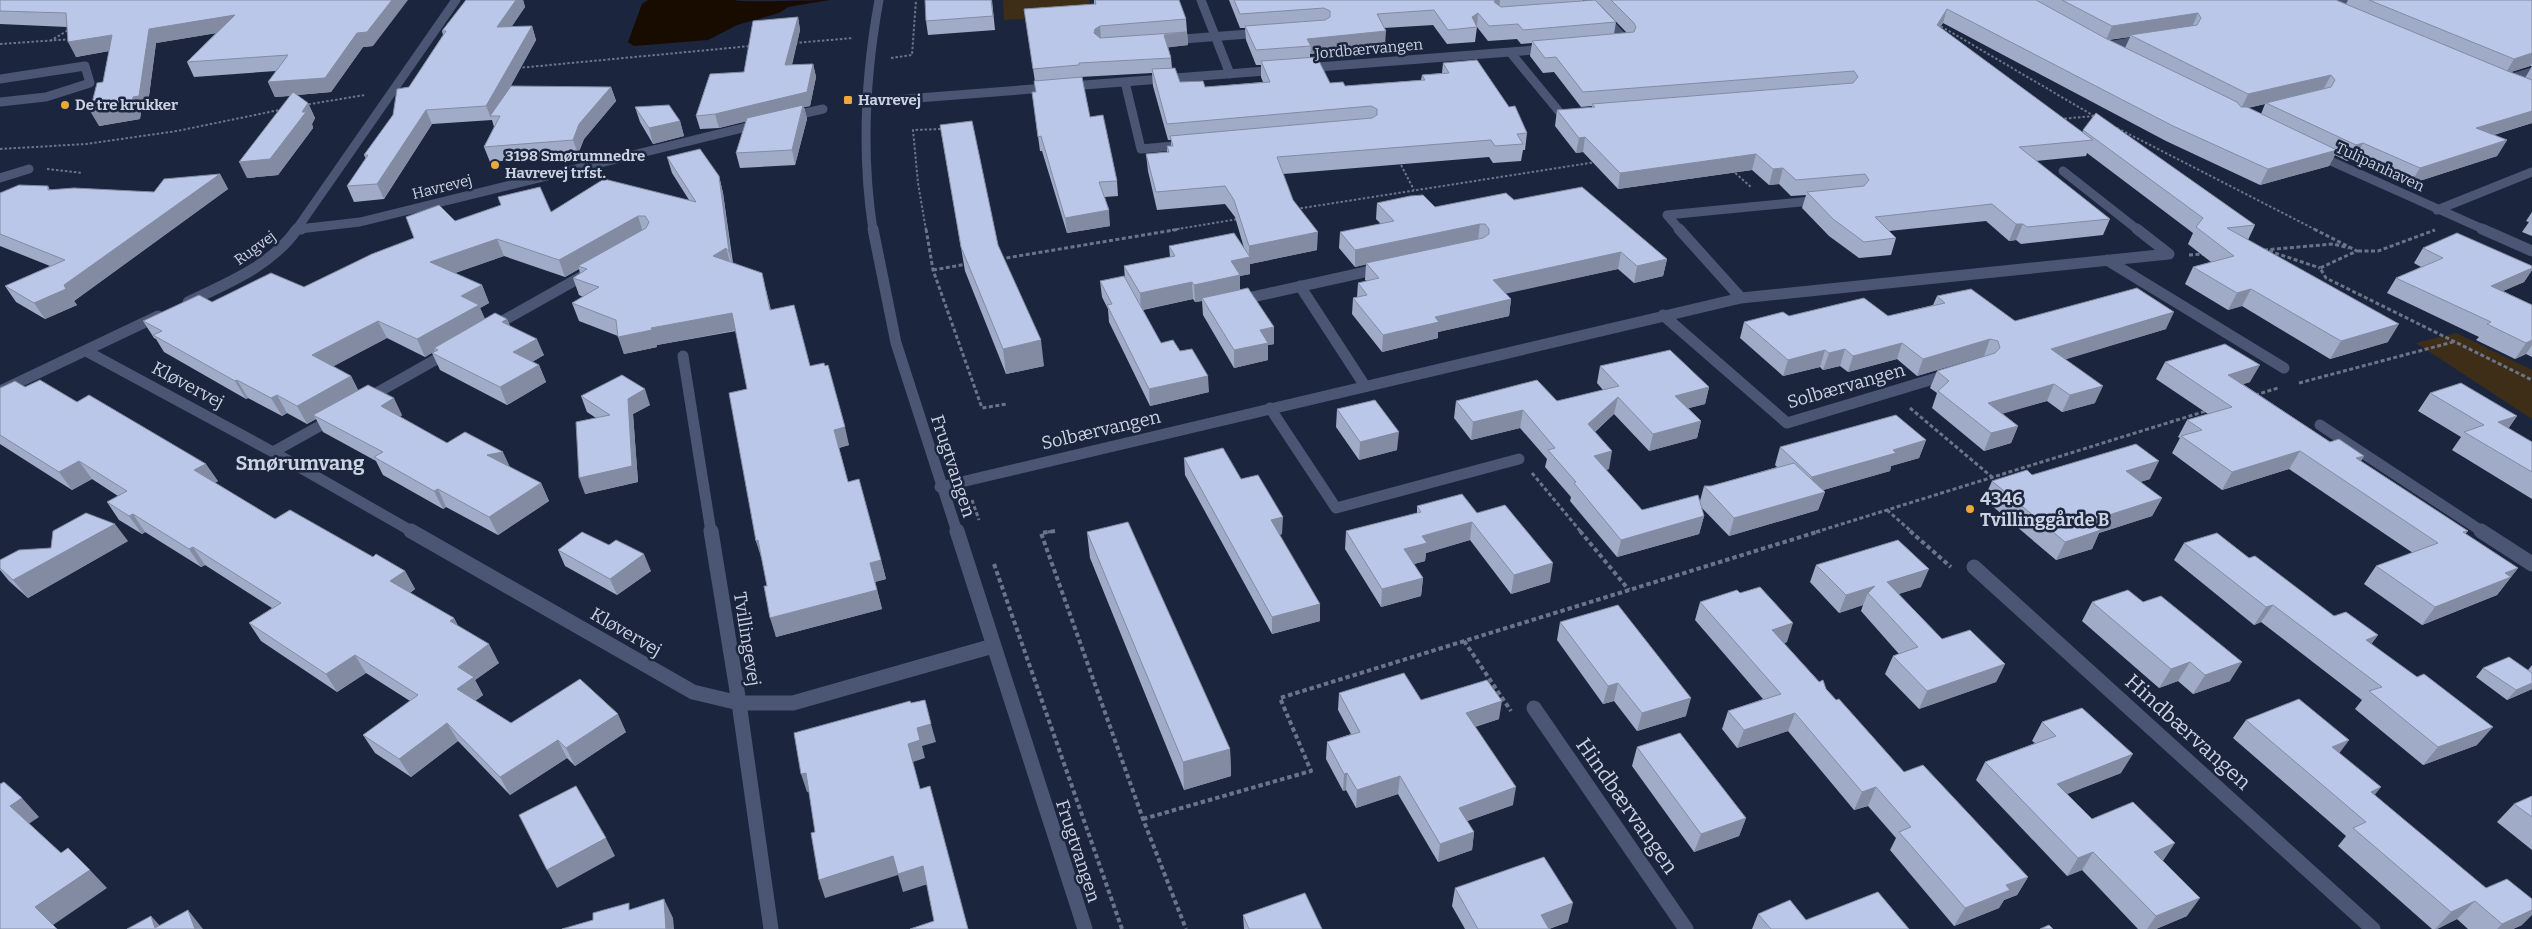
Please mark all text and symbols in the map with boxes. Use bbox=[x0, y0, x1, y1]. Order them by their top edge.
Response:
street label: Jordbærvangen bbox=[1313, 35, 1424, 63]
place label: Havrevej bbox=[858, 91, 921, 109]
marker: Havrevej bbox=[842, 94, 854, 106]
place label: De tre krukker bbox=[75, 96, 178, 114]
marker: De tre krukker bbox=[59, 99, 71, 111]
street label: Tulipanhaven bbox=[2333, 139, 2428, 196]
place label: 3198 Smørumnedre Havrevej trfst. bbox=[505, 147, 645, 182]
marker: 3198 Smørumnedre Havrevej trfst. bbox=[489, 159, 501, 171]
street label: Havrevej bbox=[410, 171, 474, 203]
street label: Rugvej bbox=[231, 227, 279, 269]
street label: Kløvervej bbox=[148, 357, 228, 413]
street label: Solbærvangen bbox=[1784, 358, 1908, 413]
street label: Solbærvangen bbox=[1039, 405, 1163, 454]
street label: Frugtvangen bbox=[926, 412, 980, 521]
district label: Smørumvang bbox=[236, 451, 365, 475]
place label: 4346 Tvillinggårde B bbox=[1980, 488, 2109, 531]
marker: 4346 Tvillinggårde B bbox=[1964, 503, 1976, 515]
street label: Tvillingevej bbox=[729, 590, 765, 688]
street label: Kløvervej bbox=[586, 603, 666, 661]
street label: Hindbærvangen bbox=[2120, 669, 2256, 795]
street label: Hindbærvangen bbox=[1570, 733, 1684, 879]
street label: Frugtvangen bbox=[1051, 797, 1105, 906]

